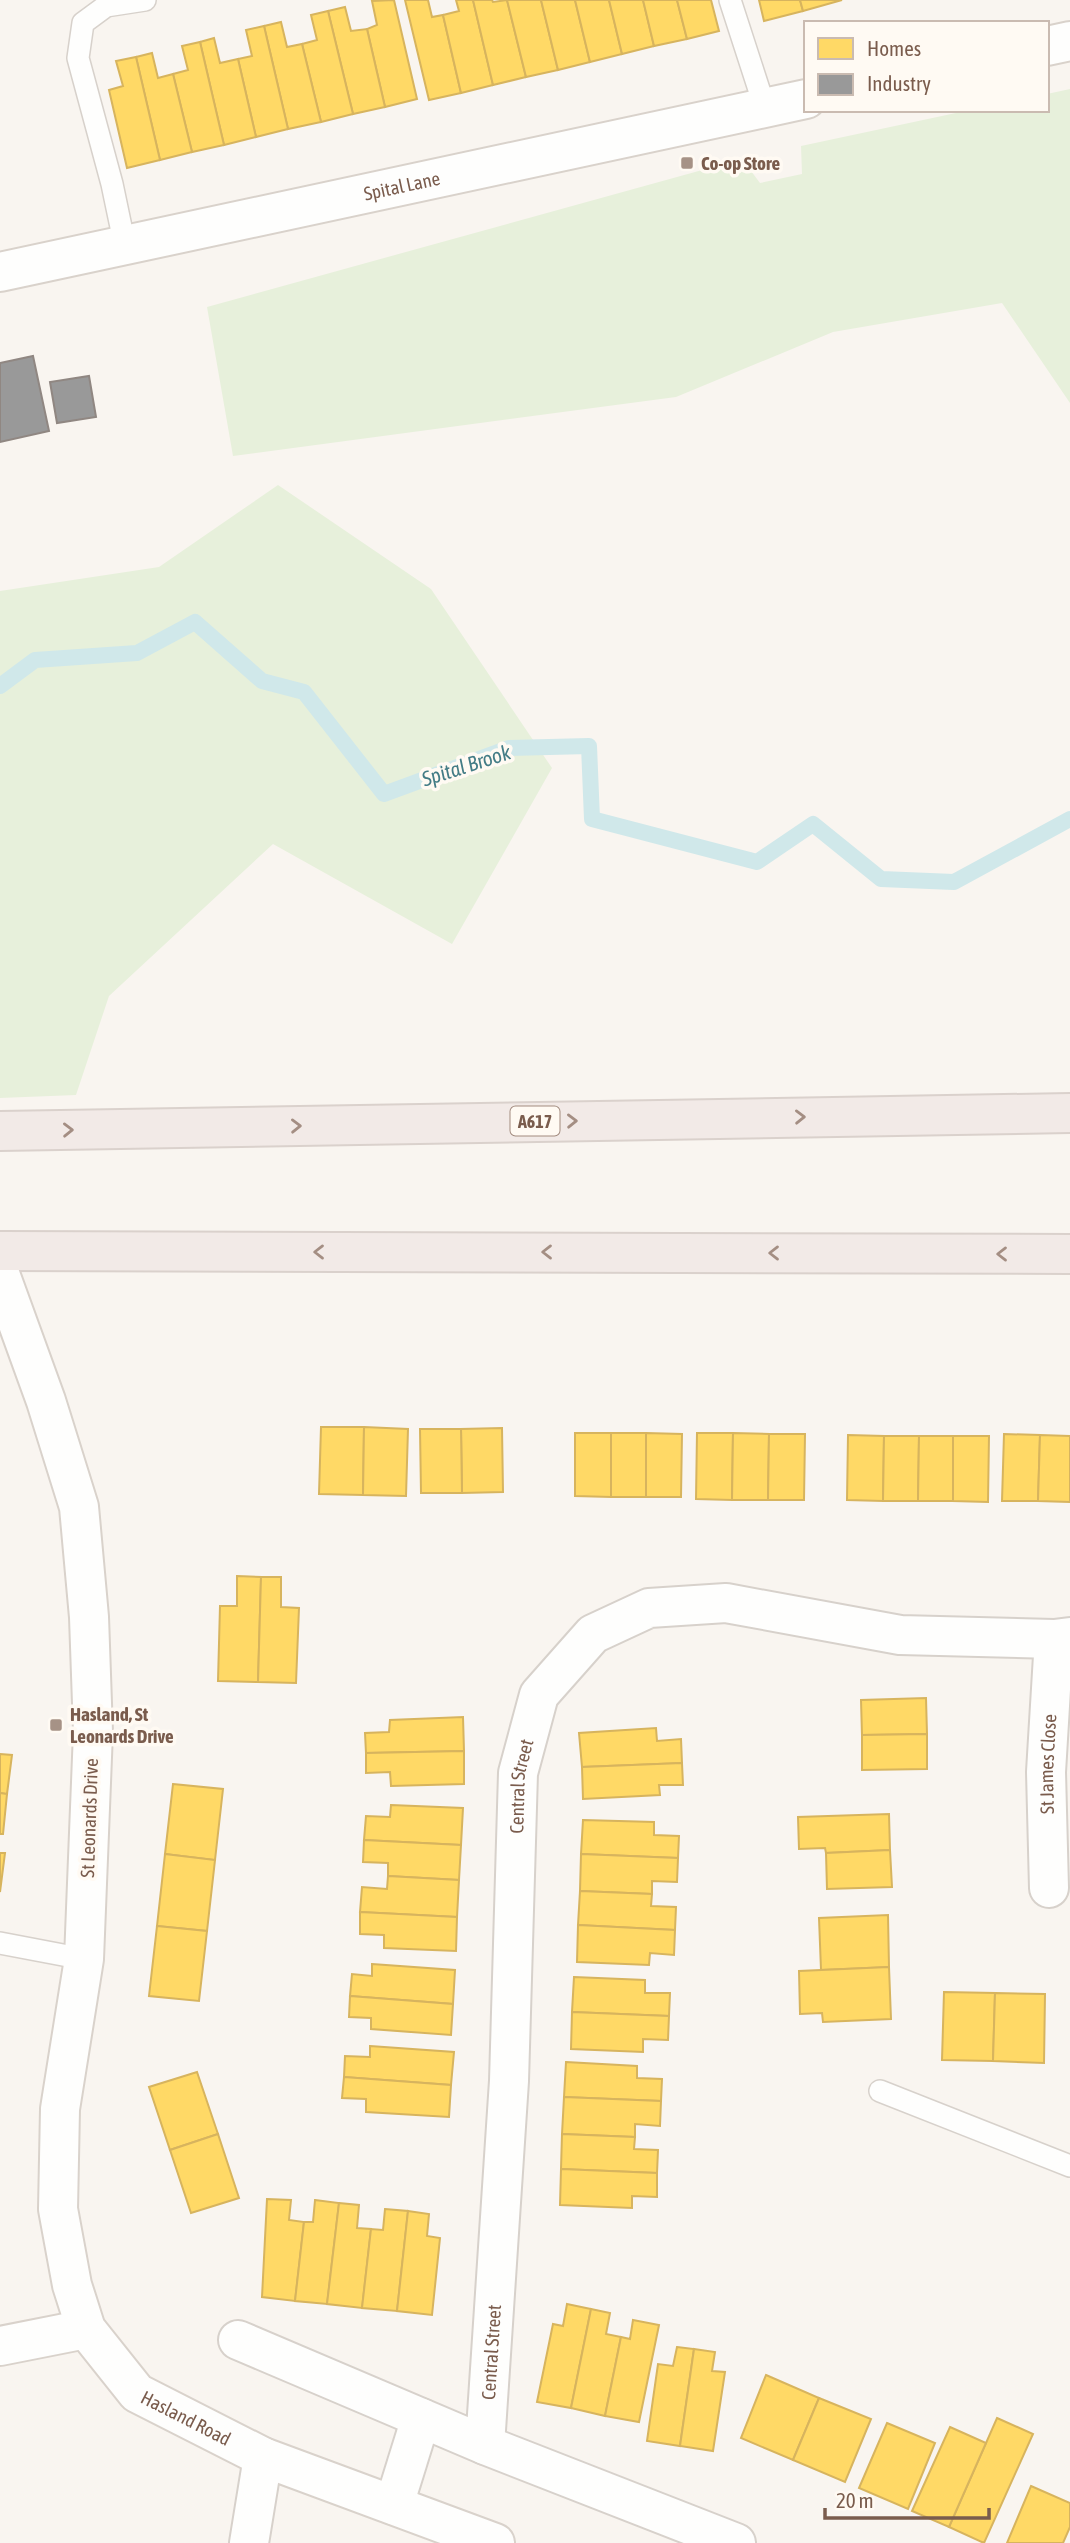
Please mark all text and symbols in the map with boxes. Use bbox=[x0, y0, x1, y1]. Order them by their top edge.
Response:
legend bbox=[804, 21, 1049, 112]
text: Homes bbox=[867, 36, 921, 60]
text: Industry bbox=[867, 71, 931, 95]
place label: Co-op Store bbox=[701, 152, 781, 174]
marker: Co-op Store bbox=[679, 155, 695, 171]
street label: Spital Lane bbox=[362, 167, 442, 205]
water label: Spital Brook bbox=[418, 739, 514, 791]
road number: A617 bbox=[510, 1106, 560, 1136]
one-way arrow bbox=[794, 1109, 805, 1124]
one-way arrow bbox=[567, 1113, 578, 1128]
one-way arrow bbox=[291, 1118, 301, 1134]
one-way arrow bbox=[63, 1122, 74, 1138]
one-way arrow bbox=[314, 1244, 324, 1260]
one-way arrow bbox=[541, 1244, 552, 1260]
one-way arrow bbox=[769, 1245, 779, 1261]
one-way arrow bbox=[996, 1246, 1007, 1262]
place label: Hasland, St Leonards Drive bbox=[70, 1703, 174, 1747]
street label: St James Close bbox=[1035, 1713, 1060, 1815]
marker: Hasland, St Leonards Drive bbox=[48, 1717, 64, 1733]
street label: Central Street bbox=[505, 1737, 538, 1834]
street label: St Leonards Drive bbox=[76, 1758, 102, 1878]
street label: Central Street bbox=[477, 2304, 505, 2401]
street label: Hasland Road bbox=[138, 2386, 235, 2450]
scale bar bbox=[825, 2476, 990, 2520]
text: 20 m bbox=[836, 2488, 874, 2512]

